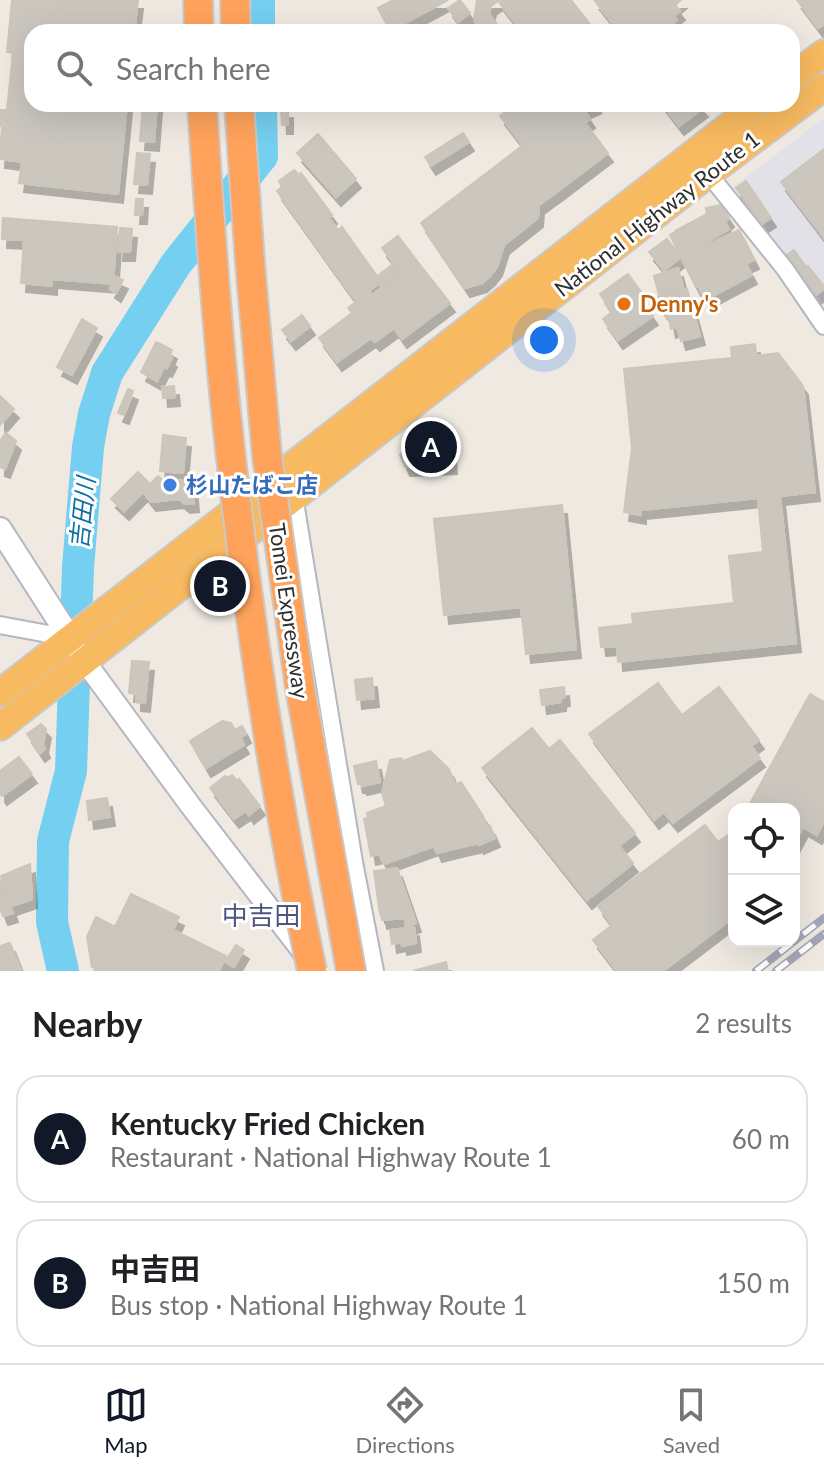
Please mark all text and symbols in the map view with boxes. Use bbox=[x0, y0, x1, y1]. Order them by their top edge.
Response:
search box bbox=[24, 24, 800, 112]
icon: search bbox=[52, 46, 96, 90]
text: Search here bbox=[116, 50, 271, 86]
street label: National Highway Route 1 bbox=[549, 125, 765, 302]
place label: Denny's bbox=[640, 290, 719, 317]
marker: Denny's bbox=[615, 295, 633, 313]
your location bbox=[524, 320, 564, 360]
pin: A bbox=[405, 417, 457, 477]
place label: 杉山たばこ店 bbox=[186, 471, 318, 498]
water label: 吉田川 bbox=[63, 473, 100, 550]
marker: 杉山たばこ店 bbox=[161, 476, 179, 494]
street label: Tomei Expressway bbox=[264, 522, 315, 701]
pin: B bbox=[194, 556, 246, 616]
map controls bbox=[728, 803, 800, 947]
button: locate bbox=[728, 803, 800, 875]
button: layers bbox=[728, 875, 800, 947]
district label: 中吉田 bbox=[222, 899, 300, 931]
text: Nearby bbox=[32, 1003, 143, 1044]
text: 2 results bbox=[695, 1007, 792, 1039]
text: Kentucky Fried Chicken bbox=[110, 1105, 425, 1141]
text: A bbox=[51, 1123, 69, 1155]
text: 60 m bbox=[732, 1123, 790, 1155]
text: Restaurant · National Highway Route 1 bbox=[110, 1141, 552, 1173]
text: 中吉田 bbox=[110, 1250, 200, 1286]
text: B bbox=[51, 1267, 69, 1299]
text: 150 m bbox=[717, 1267, 790, 1299]
text: Bus stop · National Highway Route 1 bbox=[110, 1289, 528, 1321]
tab: Map bbox=[104, 1383, 148, 1458]
tab: Directions bbox=[356, 1383, 455, 1458]
tab: Saved bbox=[663, 1383, 720, 1458]

